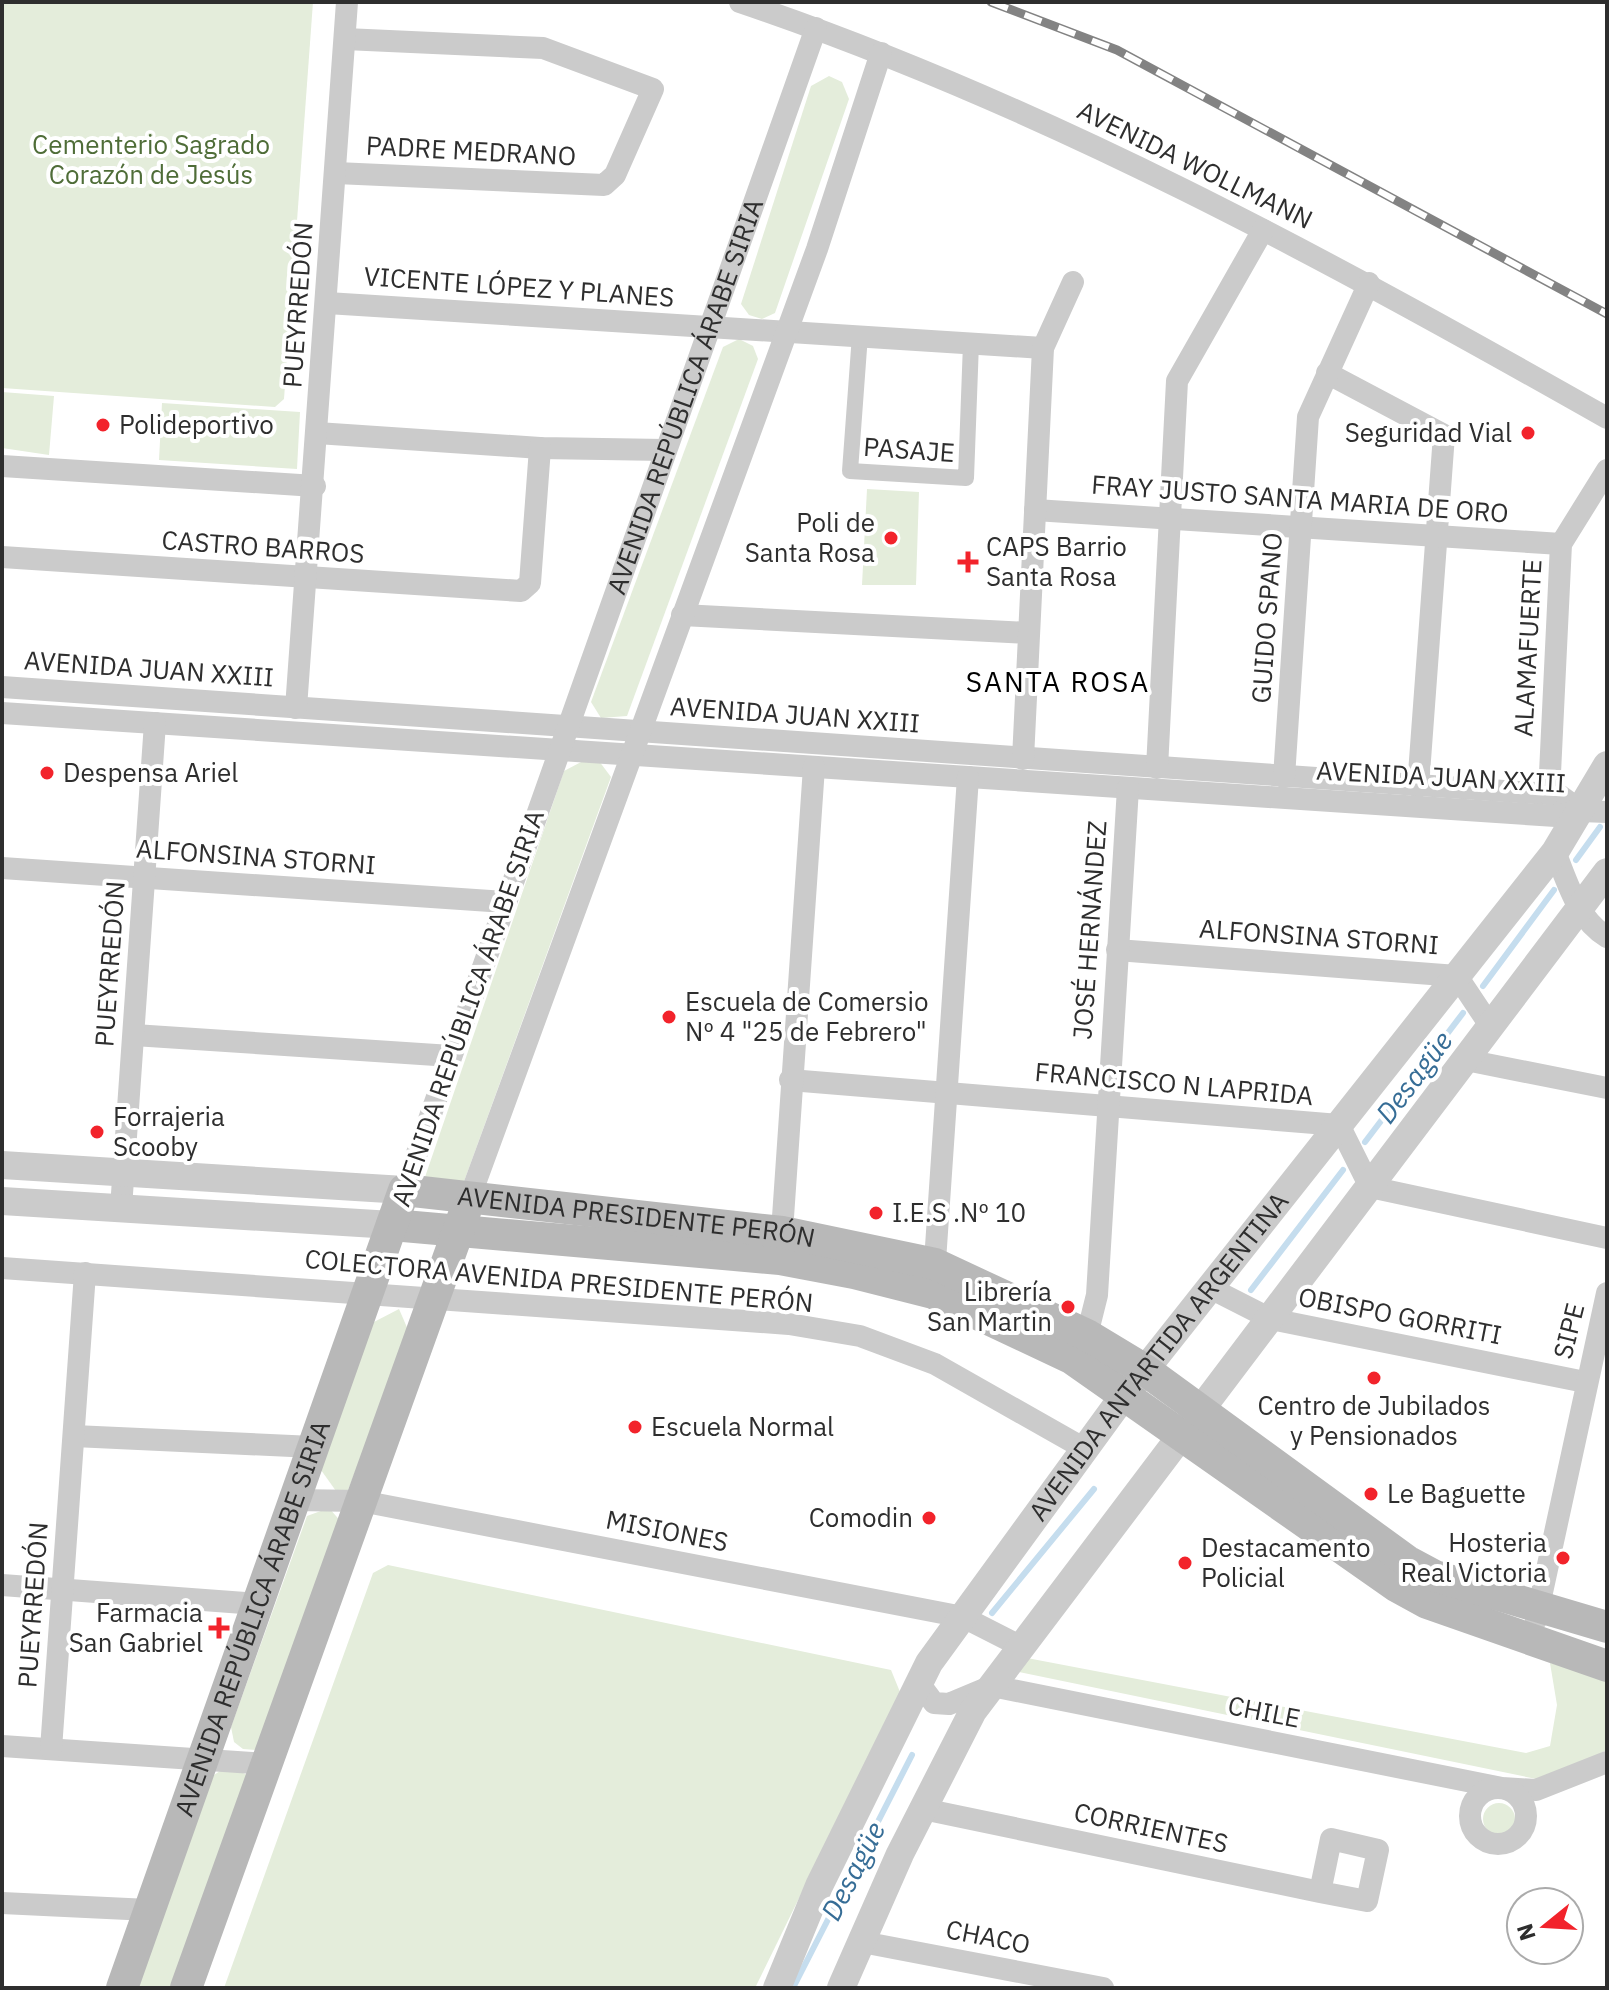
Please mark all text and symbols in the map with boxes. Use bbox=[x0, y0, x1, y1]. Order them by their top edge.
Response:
street label: AVENIDA WOLLMANN bbox=[1072, 92, 1319, 236]
park label: Cementerio Sagrado Corazón de Jesús bbox=[32, 127, 270, 191]
street label: PADRE MEDRANO bbox=[365, 128, 577, 172]
street label: AVENIDA REPÚBLICA ÁRABE SIRIA bbox=[599, 193, 770, 599]
street label: PUEYRREDÓN bbox=[274, 221, 320, 389]
street label: VICENTE LÓPEZ Y PLANES bbox=[363, 258, 675, 314]
place label: Polideportivo bbox=[119, 407, 274, 441]
place label: Seguridad Vial bbox=[1345, 415, 1512, 449]
marker: Polideportivo bbox=[94, 416, 112, 434]
marker: Seguridad Vial bbox=[1519, 424, 1537, 442]
street label: PASAJE bbox=[862, 429, 956, 469]
street label: FRAY JUSTO SANTA MARIA DE ORO bbox=[1090, 466, 1510, 530]
place label: Poli de Santa Rosa bbox=[745, 505, 875, 569]
street label: CASTRO BARROS bbox=[160, 522, 366, 570]
marker: Poli de Santa Rosa bbox=[882, 529, 900, 547]
place label: CAPS Barrio Santa Rosa bbox=[986, 529, 1127, 593]
street label: GUIDO SPANO bbox=[1243, 531, 1289, 705]
marker: CAPS Barrio Santa Rosa bbox=[957, 551, 979, 573]
street label: ALAMAFUERTE bbox=[1505, 558, 1549, 738]
street label: AVENIDA JUAN XXIII bbox=[23, 642, 275, 694]
district label: SANTA ROSA bbox=[966, 663, 1150, 700]
street label: AVENIDA JUAN XXIII bbox=[669, 688, 921, 740]
street label: AVENIDA JUAN XXIII bbox=[1315, 752, 1567, 800]
place label: Despensa Ariel bbox=[63, 755, 238, 789]
marker: Despensa Ariel bbox=[38, 764, 56, 782]
street label: AVENIDA REPÚBLICA ÁRABE SIRIA bbox=[383, 805, 551, 1210]
street label: JOSÉ HERNÁNDEZ bbox=[1064, 819, 1114, 1041]
street label: ALFONSINA STORNI bbox=[135, 831, 377, 881]
street label: PUEYRREDÓN bbox=[86, 880, 132, 1048]
street label: ALFONSINA STORNI bbox=[1198, 911, 1440, 961]
place label: Escuela de Comersio Nº 4 "25 de Febrero" bbox=[685, 984, 928, 1048]
marker: Escuela de Comersio Nº 4 "25 de Febrero" bbox=[660, 1008, 678, 1026]
water label: Desagüe bbox=[1367, 1023, 1460, 1130]
street label: FRANCISCO N LAPRIDA bbox=[1033, 1054, 1315, 1112]
place label: Forrajeria Scooby bbox=[113, 1099, 225, 1163]
marker: Forrajeria Scooby bbox=[88, 1123, 106, 1141]
street label: AVENIDA PRESIDENTE PERÓN bbox=[456, 1178, 818, 1254]
street label: AVENIDA ANTARTIDA ARGENTINA bbox=[1020, 1184, 1296, 1527]
place label: I.E.S .Nº 10 bbox=[892, 1195, 1026, 1229]
marker: I.E.S .Nº 10 bbox=[867, 1204, 885, 1222]
street label: COLECTORA AVENIDA PRESIDENTE PERÓN bbox=[303, 1241, 815, 1319]
place label: Librería San Martin bbox=[927, 1274, 1052, 1338]
street label: OBISPO GORRITI bbox=[1296, 1279, 1505, 1351]
marker: Librería San Martin bbox=[1059, 1298, 1077, 1316]
street label: SIPE bbox=[1545, 1299, 1591, 1362]
marker: Centro de Jubilados y Pensionados bbox=[1365, 1369, 1383, 1387]
place label: Centro de Jubilados y Pensionados bbox=[1258, 1388, 1490, 1452]
place label: Escuela Normal bbox=[651, 1409, 834, 1443]
street label: AVENIDA REPÚBLICA ÁRABE SIRIA bbox=[166, 1415, 337, 1821]
marker: Escuela Normal bbox=[626, 1418, 644, 1436]
place label: Le Baguette bbox=[1387, 1476, 1526, 1510]
marker: Le Baguette bbox=[1362, 1485, 1380, 1503]
place label: Comodin bbox=[809, 1500, 913, 1534]
street label: MISIONES bbox=[603, 1501, 731, 1559]
marker: Comodin bbox=[920, 1509, 938, 1527]
street label: PUEYRREDÓN bbox=[9, 1521, 55, 1689]
place label: Hosteria Real Victoria bbox=[1400, 1525, 1547, 1589]
place label: Destacamento Policial bbox=[1201, 1530, 1371, 1594]
marker: Hosteria Real Victoria bbox=[1554, 1549, 1572, 1567]
marker: Destacamento Policial bbox=[1176, 1554, 1194, 1572]
place label: Farmacia San Gabriel bbox=[69, 1595, 203, 1659]
marker: Farmacia San Gabriel bbox=[210, 1619, 228, 1637]
street label: CHILE bbox=[1225, 1687, 1303, 1735]
street label: CORRIENTES bbox=[1071, 1794, 1231, 1860]
water label: Desagüe bbox=[812, 1815, 893, 1926]
north arrow bbox=[1505, 1886, 1585, 1966]
street label: CHACO bbox=[943, 1911, 1033, 1961]
text: N bbox=[1509, 1920, 1542, 1944]

